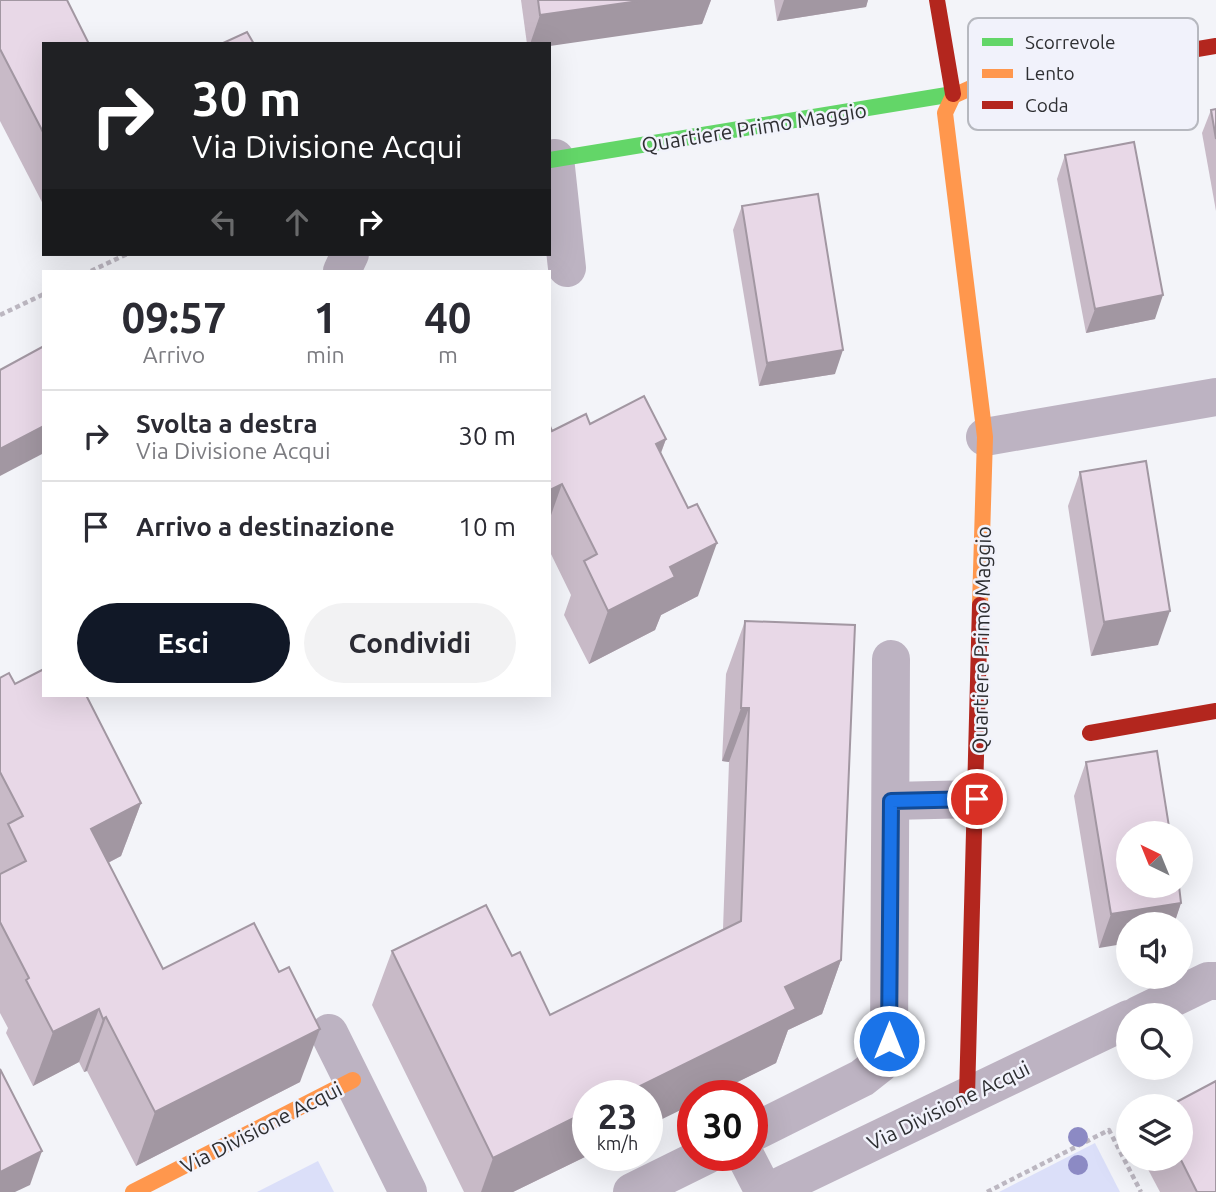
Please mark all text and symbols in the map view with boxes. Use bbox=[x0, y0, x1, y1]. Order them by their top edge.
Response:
legend bbox=[968, 18, 1198, 130]
text: Scorrevole bbox=[1025, 31, 1116, 53]
text: Lento bbox=[1025, 62, 1075, 84]
icon: right bbox=[77, 70, 168, 161]
text: 30 m bbox=[192, 70, 301, 125]
text: Coda bbox=[1025, 94, 1069, 116]
street label: Quartiere Primo Maggio bbox=[640, 97, 868, 157]
text: Via Divisione Acqui bbox=[192, 128, 463, 164]
icon: left bbox=[205, 203, 243, 241]
icon: ahead bbox=[278, 203, 316, 241]
icon: right bbox=[351, 203, 389, 241]
text: 09:57 bbox=[121, 294, 227, 341]
text: 1 bbox=[314, 294, 337, 341]
text: 40 bbox=[424, 294, 472, 341]
text: Arrivo bbox=[143, 342, 205, 367]
text: min bbox=[306, 342, 345, 367]
text: m bbox=[438, 342, 458, 367]
text: Svolta a destra bbox=[136, 409, 318, 438]
icon: right bbox=[77, 417, 115, 455]
text: 30 m bbox=[458, 421, 516, 450]
text: Via Divisione Acqui bbox=[136, 438, 330, 463]
icon: arrive bbox=[77, 508, 115, 546]
text: Arrivo a destinazione bbox=[136, 512, 395, 541]
text: 10 m bbox=[458, 512, 516, 541]
street label: Quartiere Primo Maggio bbox=[967, 526, 995, 754]
button: Esci bbox=[77, 603, 290, 683]
button: Condividi bbox=[304, 603, 516, 683]
pin bbox=[947, 769, 1007, 829]
icon: arrive bbox=[958, 780, 996, 818]
north arrow bbox=[1116, 821, 1194, 898]
map controls bbox=[1116, 821, 1193, 1171]
button: sound bbox=[1116, 912, 1193, 989]
button: search bbox=[1116, 1003, 1193, 1080]
position arrow bbox=[852, 1004, 926, 1078]
street label: Via Divisione Acqui bbox=[863, 1055, 1033, 1155]
street label: Via Divisione Acqui bbox=[176, 1076, 346, 1178]
speed limit sign: 30 bbox=[677, 1080, 768, 1171]
button: layers bbox=[1116, 1094, 1193, 1171]
text: 23 bbox=[598, 1096, 637, 1136]
text: km/h bbox=[597, 1133, 638, 1153]

